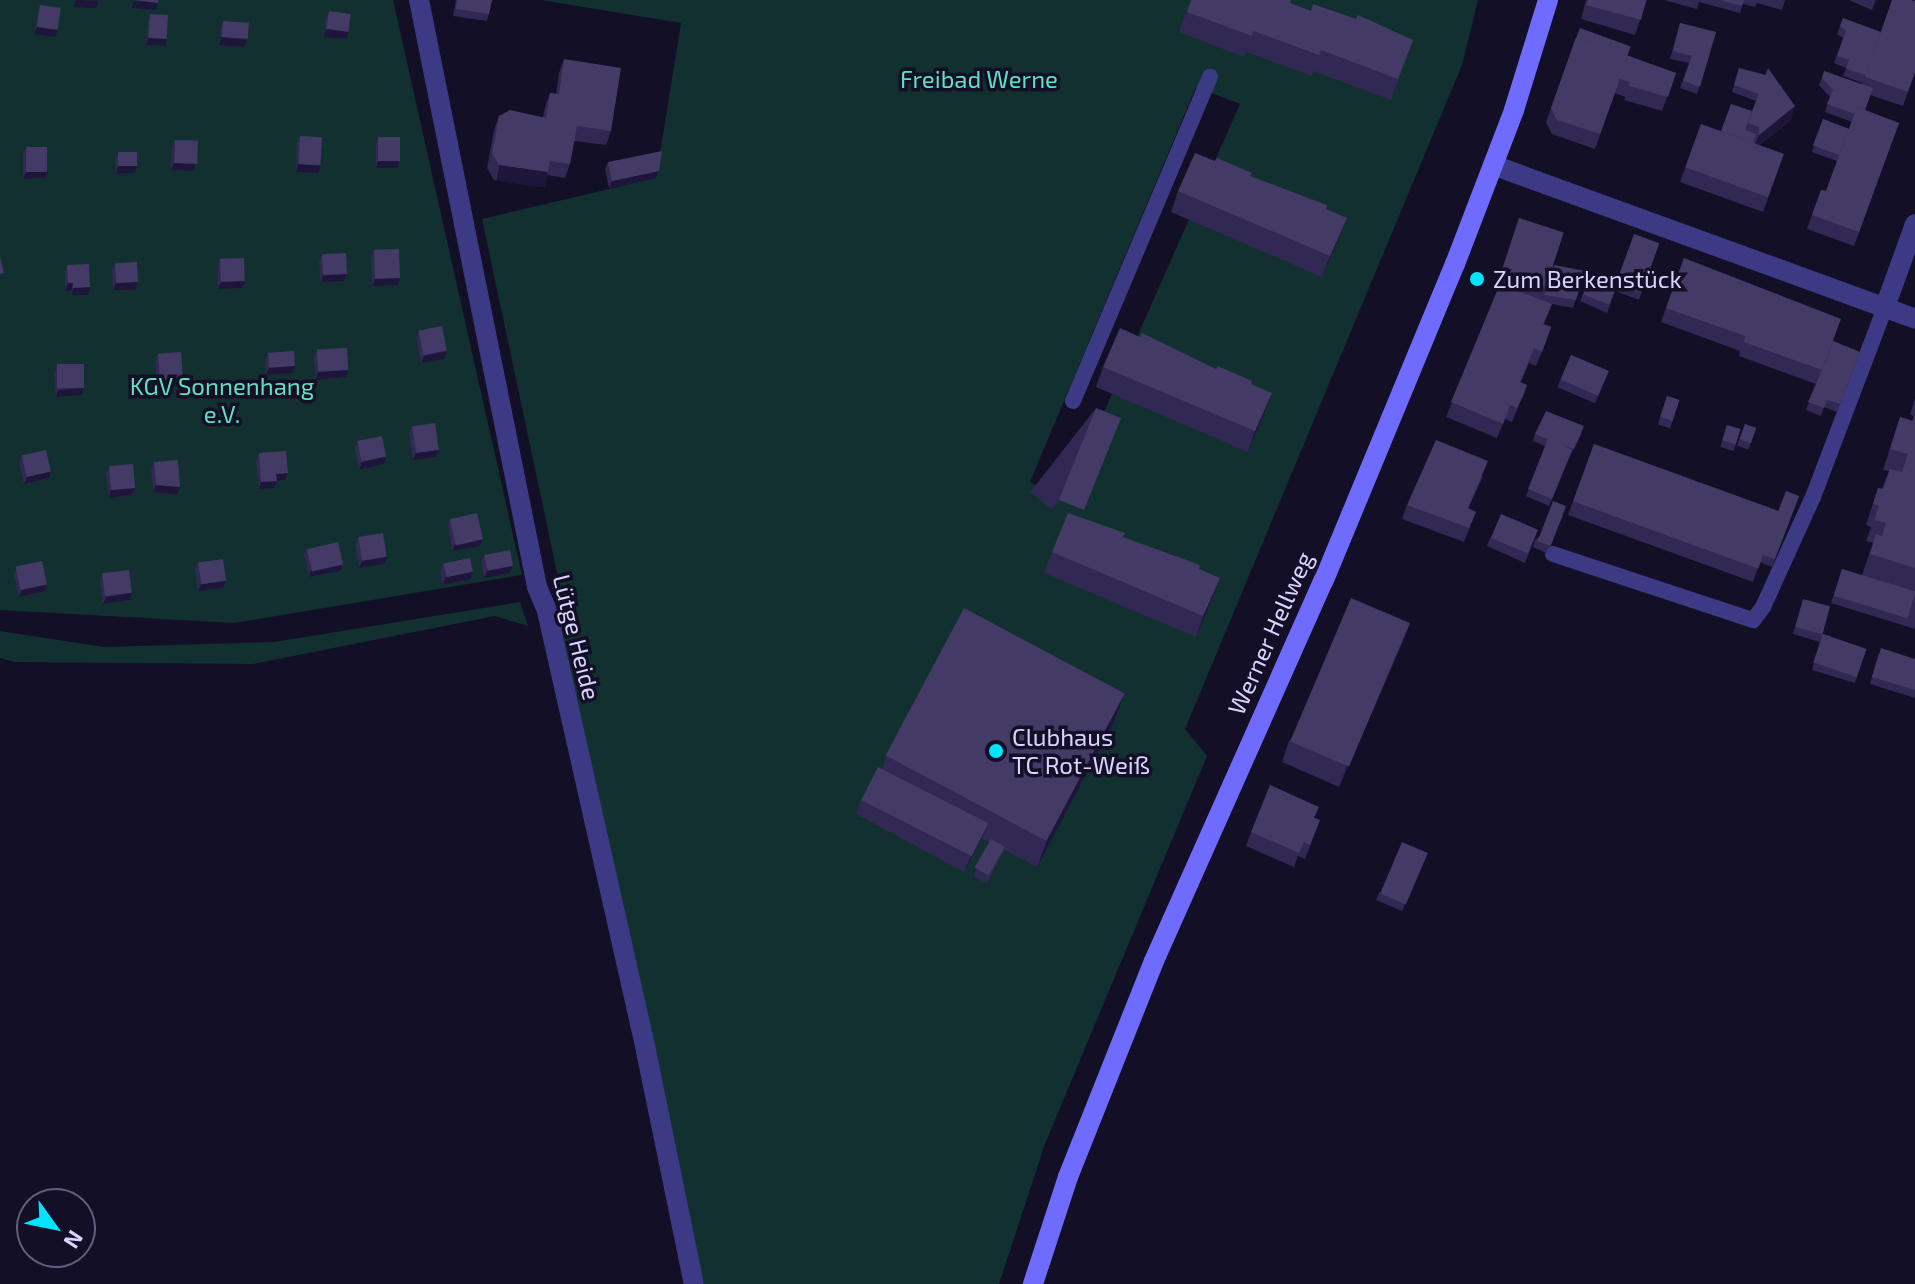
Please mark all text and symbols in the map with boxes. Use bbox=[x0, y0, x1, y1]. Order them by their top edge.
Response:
park label: Freibad Werne bbox=[900, 65, 1058, 93]
place label: Zum Berkenstück bbox=[1493, 265, 1682, 293]
marker: Zum Berkenstück bbox=[1468, 270, 1486, 288]
park label: KGV Sonnenhang e.V. bbox=[130, 372, 314, 428]
street label: Werner Hellweg bbox=[1221, 547, 1319, 719]
street label: Lütge Heide bbox=[548, 571, 606, 703]
place label: Clubhaus TC Rot-Weiß bbox=[1012, 723, 1150, 779]
marker: Clubhaus TC Rot-Weiß bbox=[987, 742, 1005, 760]
north arrow bbox=[16, 1188, 96, 1268]
text: N bbox=[59, 1226, 90, 1254]

